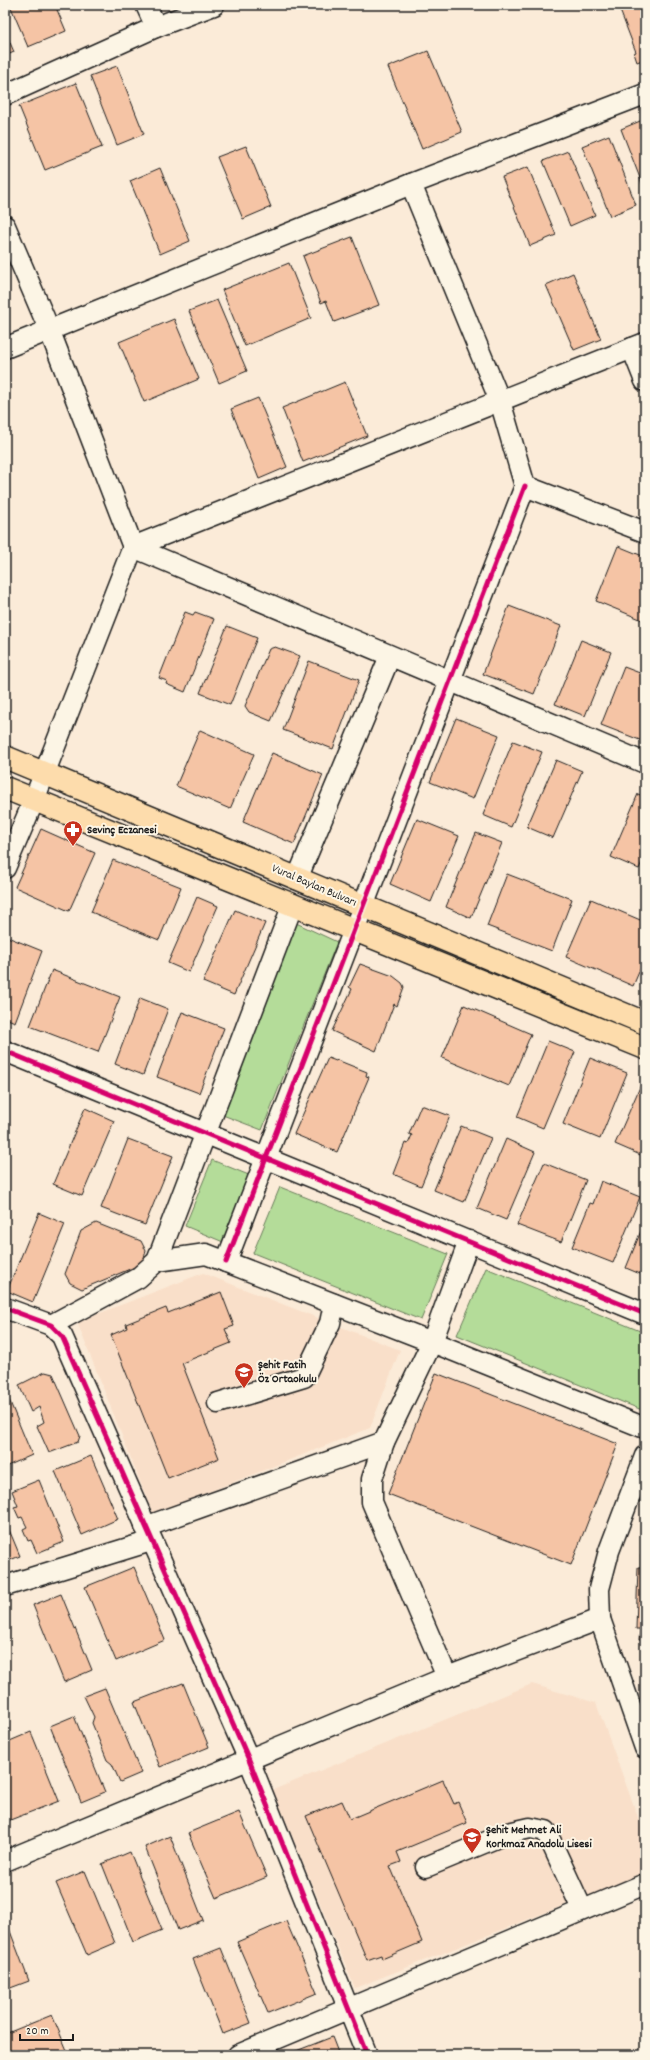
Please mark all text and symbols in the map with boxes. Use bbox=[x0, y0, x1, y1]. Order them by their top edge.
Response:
pharmacy icon: Sevinç Eczanesi bbox=[62, 819, 84, 847]
place label: Sevinç Eczanesi bbox=[87, 822, 157, 839]
street label: Vural Baylan Bulvarı bbox=[269, 860, 359, 912]
place label: Şehit Fatih Öz Ortaokulu bbox=[258, 1357, 317, 1388]
school or university icon: Şehit Fatih Öz Ortaokulu bbox=[233, 1361, 255, 1389]
place label: Şehit Mehmet Ali Korkmaz Anadolu Lisesi bbox=[486, 1822, 592, 1853]
school or university icon: Şehit Mehmet Ali Korkmaz Anadolu Lisesi bbox=[461, 1826, 483, 1854]
scale bar bbox=[20, 2016, 73, 2042]
text: 20 m bbox=[26, 2023, 49, 2040]

